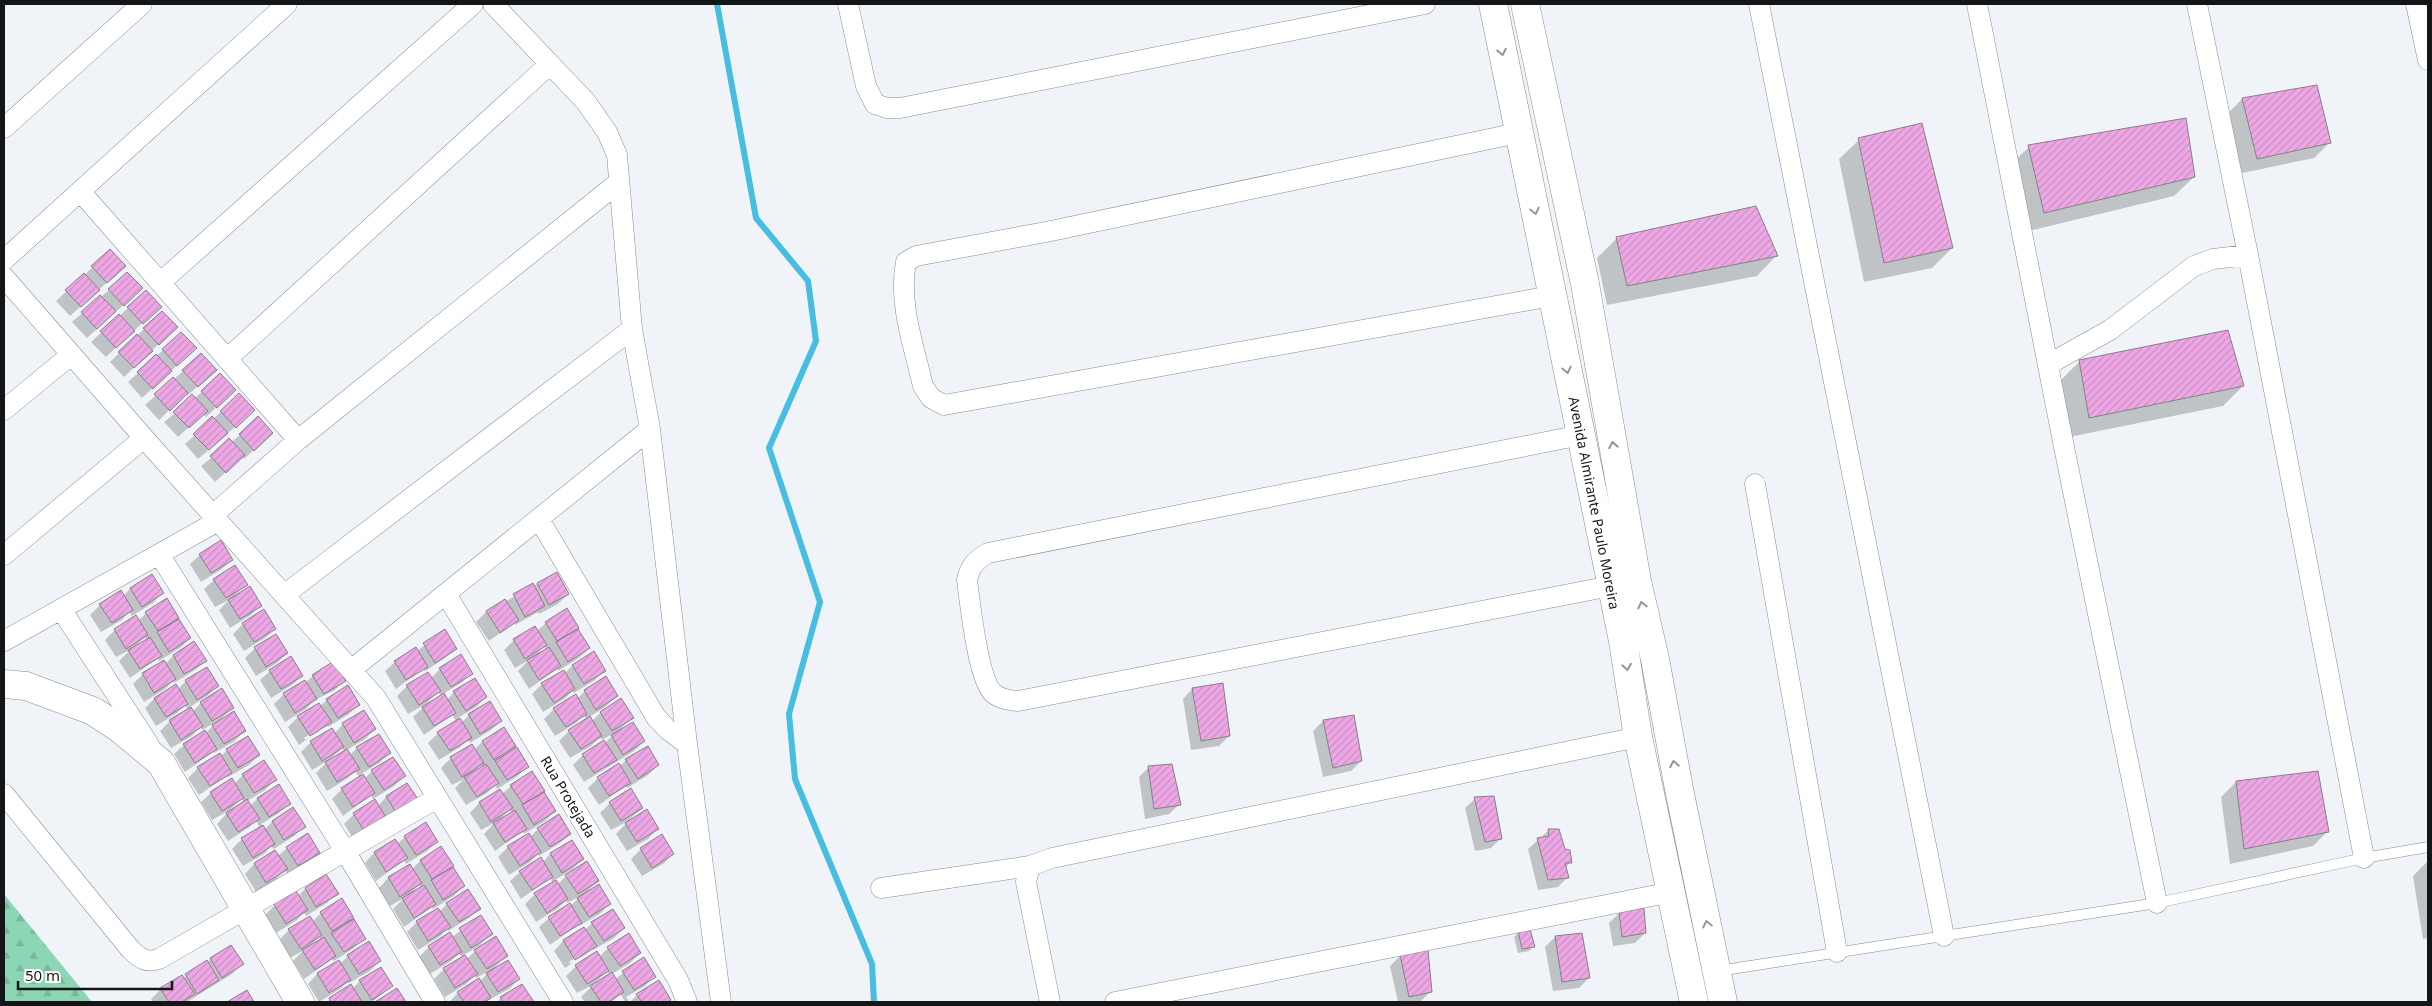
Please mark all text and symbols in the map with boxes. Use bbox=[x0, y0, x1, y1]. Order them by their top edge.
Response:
one-way arrow bbox=[1497, 47, 1507, 56]
one-way arrow bbox=[1529, 206, 1540, 215]
one-way arrow bbox=[1561, 366, 1572, 374]
street label: Avenida Almirante Paulo Moreira bbox=[1565, 395, 1624, 611]
one-way arrow bbox=[1609, 441, 1619, 450]
one-way arrow bbox=[1637, 601, 1648, 610]
one-way arrow bbox=[1621, 663, 1632, 671]
street label: Rua Protejada bbox=[537, 752, 600, 841]
one-way arrow bbox=[1670, 760, 1680, 769]
one-way arrow bbox=[1702, 919, 1713, 928]
scale bar bbox=[18, 958, 171, 990]
text: 50 m bbox=[25, 965, 60, 985]

